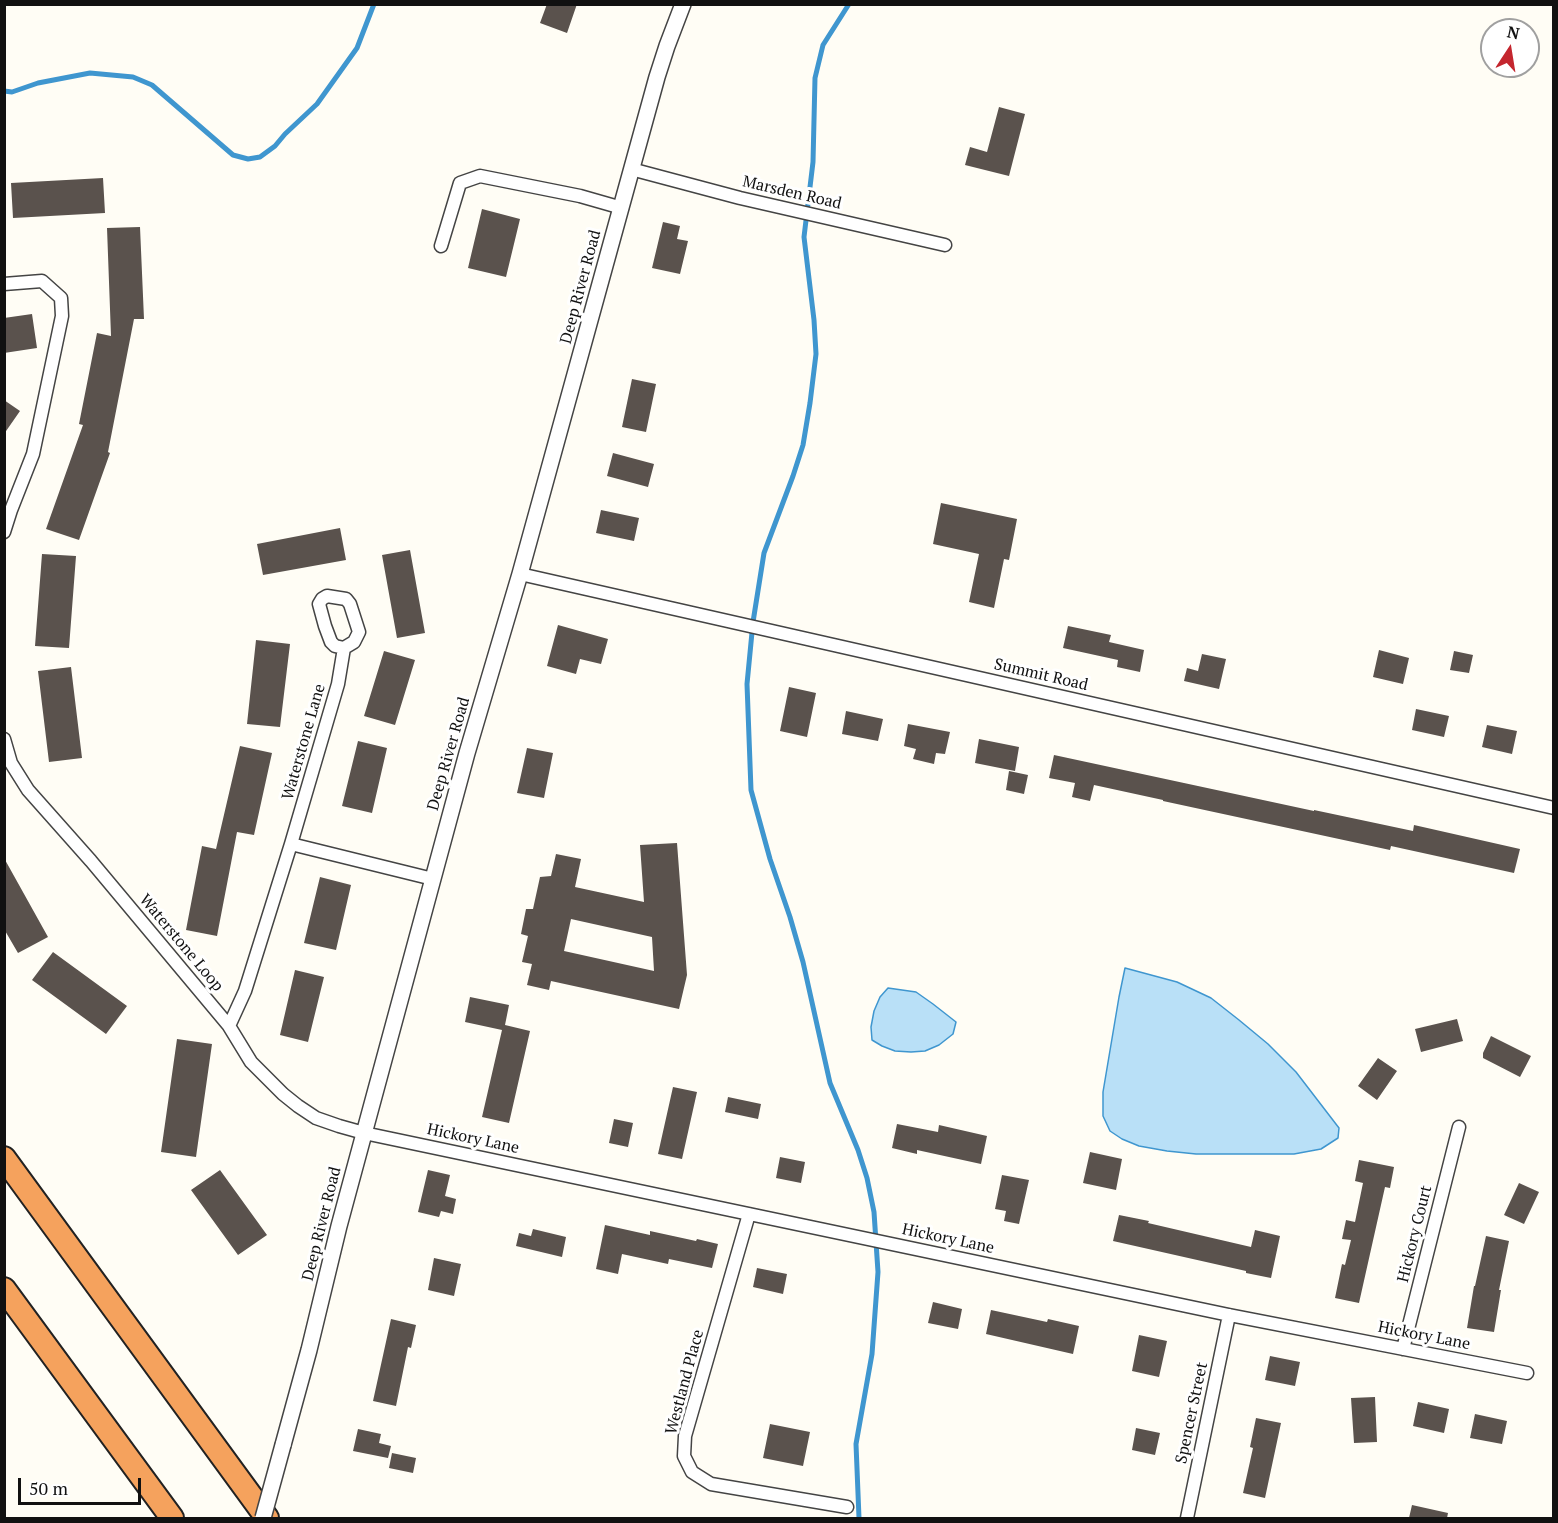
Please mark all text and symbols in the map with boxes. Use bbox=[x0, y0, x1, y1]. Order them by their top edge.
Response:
north arrow bbox=[1480, 18, 1540, 78]
text: N bbox=[1505, 20, 1522, 44]
street label: Marsden Road bbox=[741, 172, 843, 214]
street label: Deep River Road bbox=[557, 228, 605, 346]
street label: Summit Road bbox=[992, 655, 1090, 695]
street label: Waterstone Lane bbox=[278, 682, 330, 802]
street label: Deep River Road bbox=[424, 695, 474, 813]
street label: Waterstone Loop bbox=[135, 891, 227, 995]
street label: Hickory Lane bbox=[425, 1120, 521, 1158]
street label: Deep River Road bbox=[299, 1165, 345, 1283]
street label: Hickory Court bbox=[1394, 1184, 1436, 1284]
street label: Hickory Lane bbox=[900, 1220, 996, 1258]
street label: Hickory Lane bbox=[1376, 1318, 1472, 1354]
street label: Westland Place bbox=[662, 1328, 708, 1436]
street label: Spencer Street bbox=[1172, 1361, 1212, 1465]
scale bar bbox=[21, 1466, 144, 1504]
text: 50 m bbox=[29, 1476, 68, 1500]

